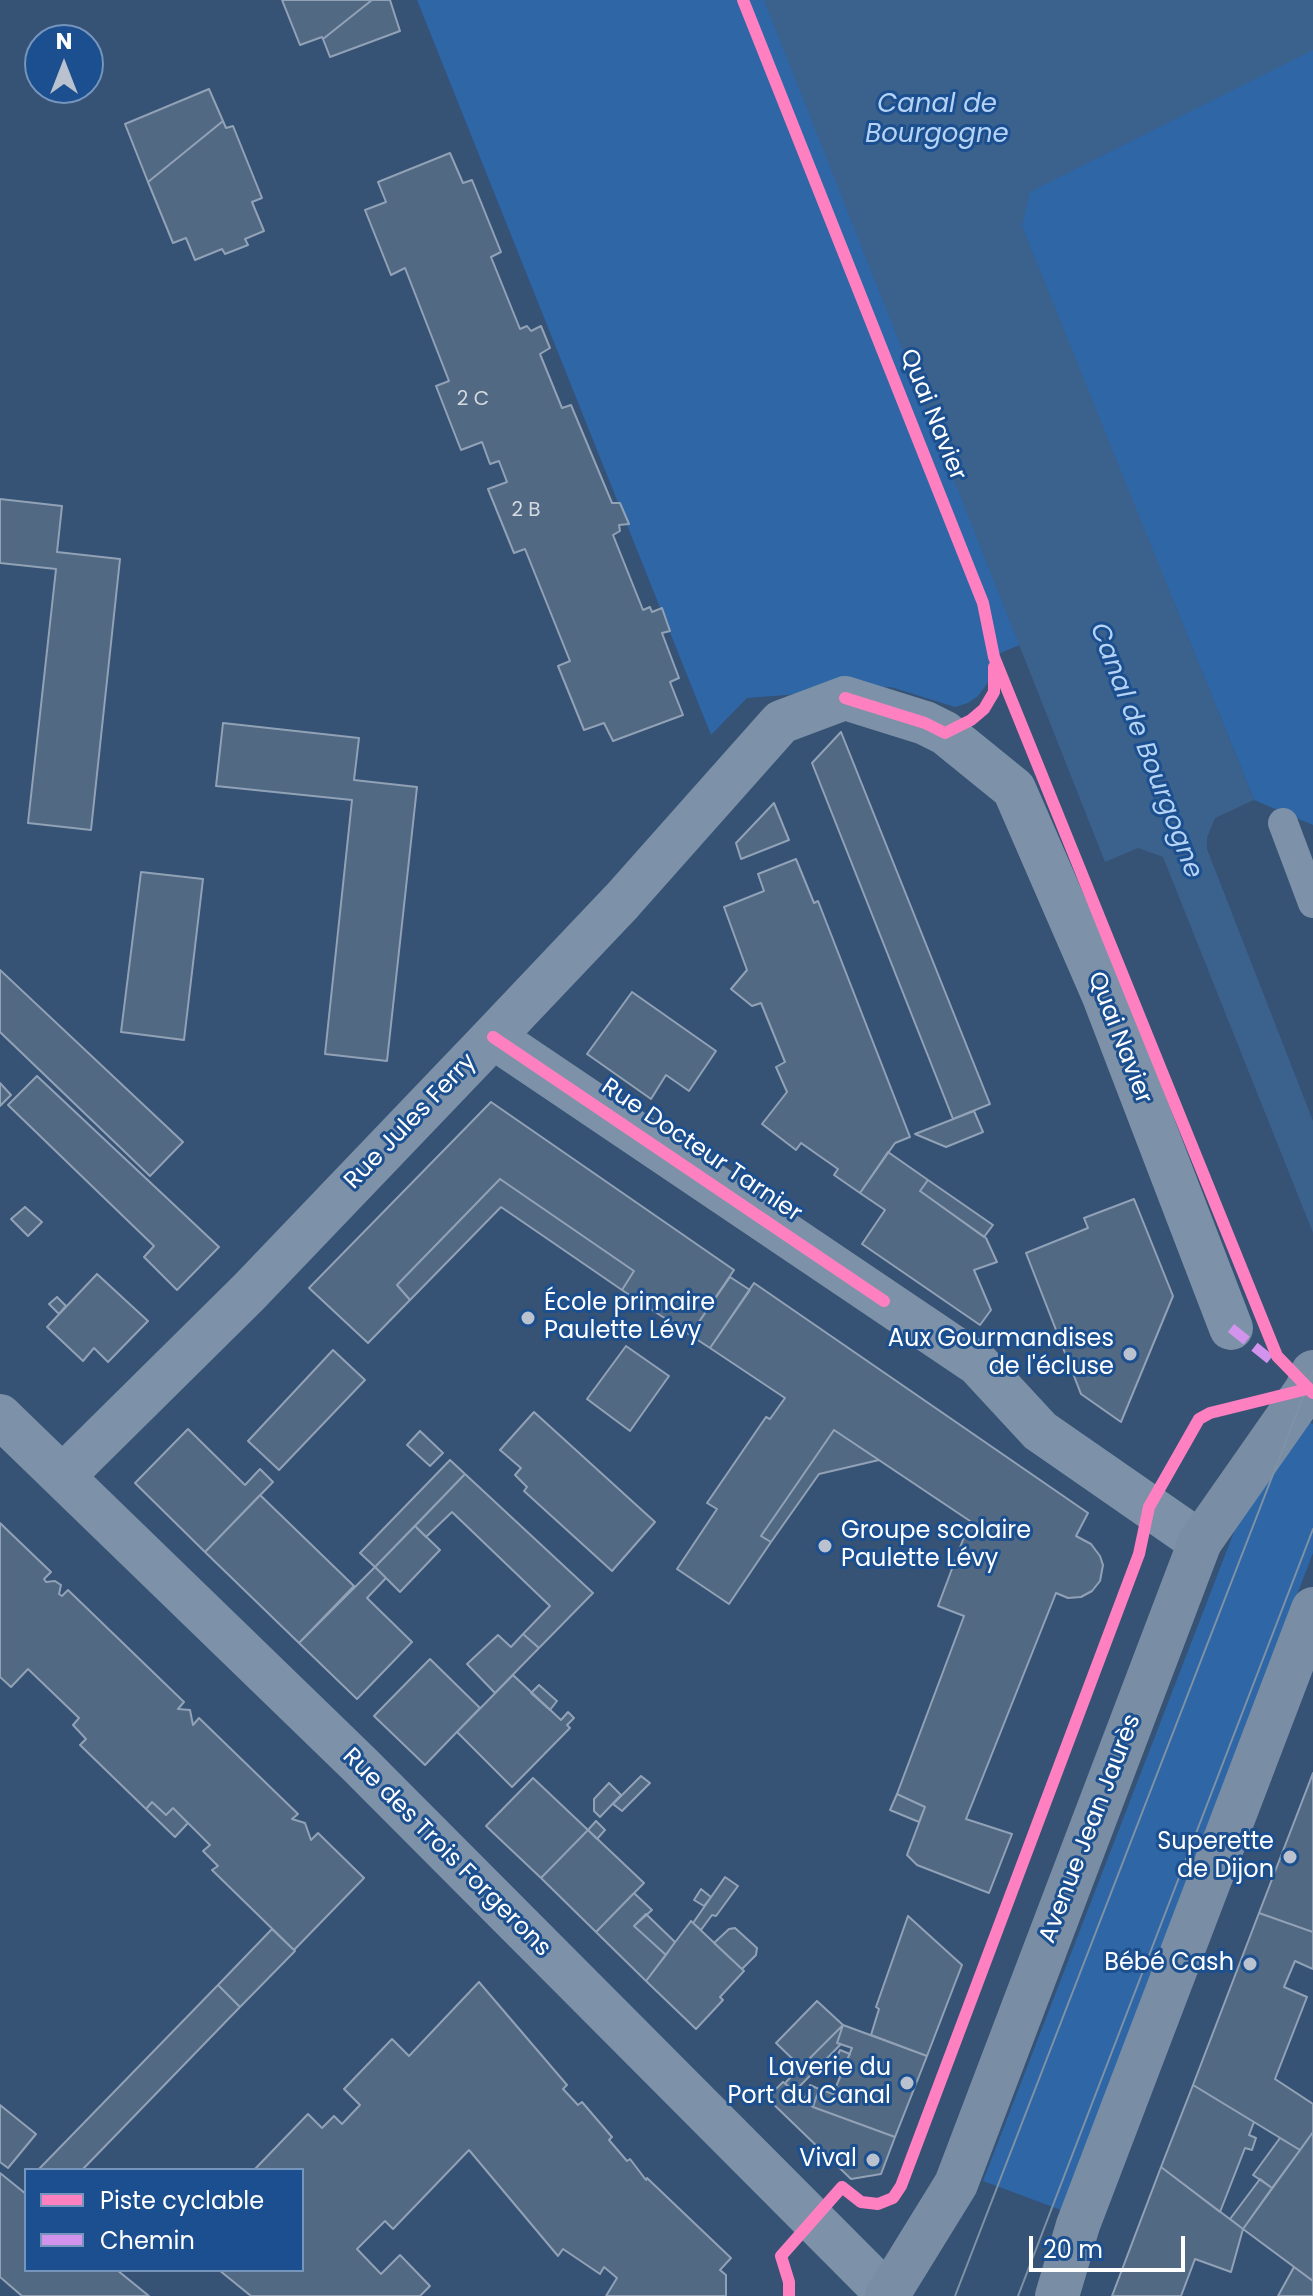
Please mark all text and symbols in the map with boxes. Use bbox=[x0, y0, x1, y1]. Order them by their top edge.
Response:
north arrow bbox=[24, 24, 104, 104]
text: N bbox=[56, 26, 72, 57]
water label: Canal de Bourgogne bbox=[865, 89, 1009, 150]
street label: Quai Navier bbox=[893, 345, 971, 485]
house number: 2 C bbox=[457, 388, 489, 412]
house number: 2 B bbox=[511, 499, 541, 523]
water label: Canal de Bourgogne bbox=[1082, 619, 1208, 883]
street label: Quai Navier bbox=[1081, 968, 1157, 1108]
street label: Rue Jules Ferry bbox=[339, 1048, 483, 1196]
street label: Rue Docteur Tarnier bbox=[595, 1073, 807, 1229]
place label: École primaire Paulette Lévy bbox=[544, 1290, 715, 1346]
marker: École primaire Paulette Lévy bbox=[519, 1309, 537, 1327]
place label: Aux Gourmandises de l'écluse bbox=[888, 1326, 1114, 1382]
marker: Aux Gourmandises de l'écluse bbox=[1121, 1345, 1139, 1363]
place label: Groupe scolaire Paulette Lévy bbox=[841, 1518, 1031, 1574]
marker: Groupe scolaire Paulette Lévy bbox=[816, 1537, 834, 1555]
street label: Avenue Jean Jaurès bbox=[1034, 1711, 1148, 1947]
street label: Rue des Trois Forgerons bbox=[336, 1743, 556, 1963]
place label: Superette de Dijon bbox=[1157, 1829, 1274, 1885]
marker: Superette de Dijon bbox=[1281, 1848, 1299, 1866]
place label: Bébé Cash bbox=[1104, 1950, 1234, 1978]
marker: Bébé Cash bbox=[1241, 1955, 1259, 1973]
place label: Laverie du Port du Canal bbox=[727, 2055, 891, 2111]
marker: Laverie du Port du Canal bbox=[898, 2074, 916, 2092]
place label: Vival bbox=[799, 2146, 857, 2174]
marker: Vival bbox=[864, 2151, 882, 2169]
legend bbox=[24, 2168, 304, 2272]
text: Piste cyclable bbox=[100, 2184, 264, 2217]
scale bar bbox=[1033, 2220, 1189, 2270]
text: Chemin bbox=[100, 2224, 195, 2257]
text: 20 m bbox=[1043, 2233, 1103, 2266]

